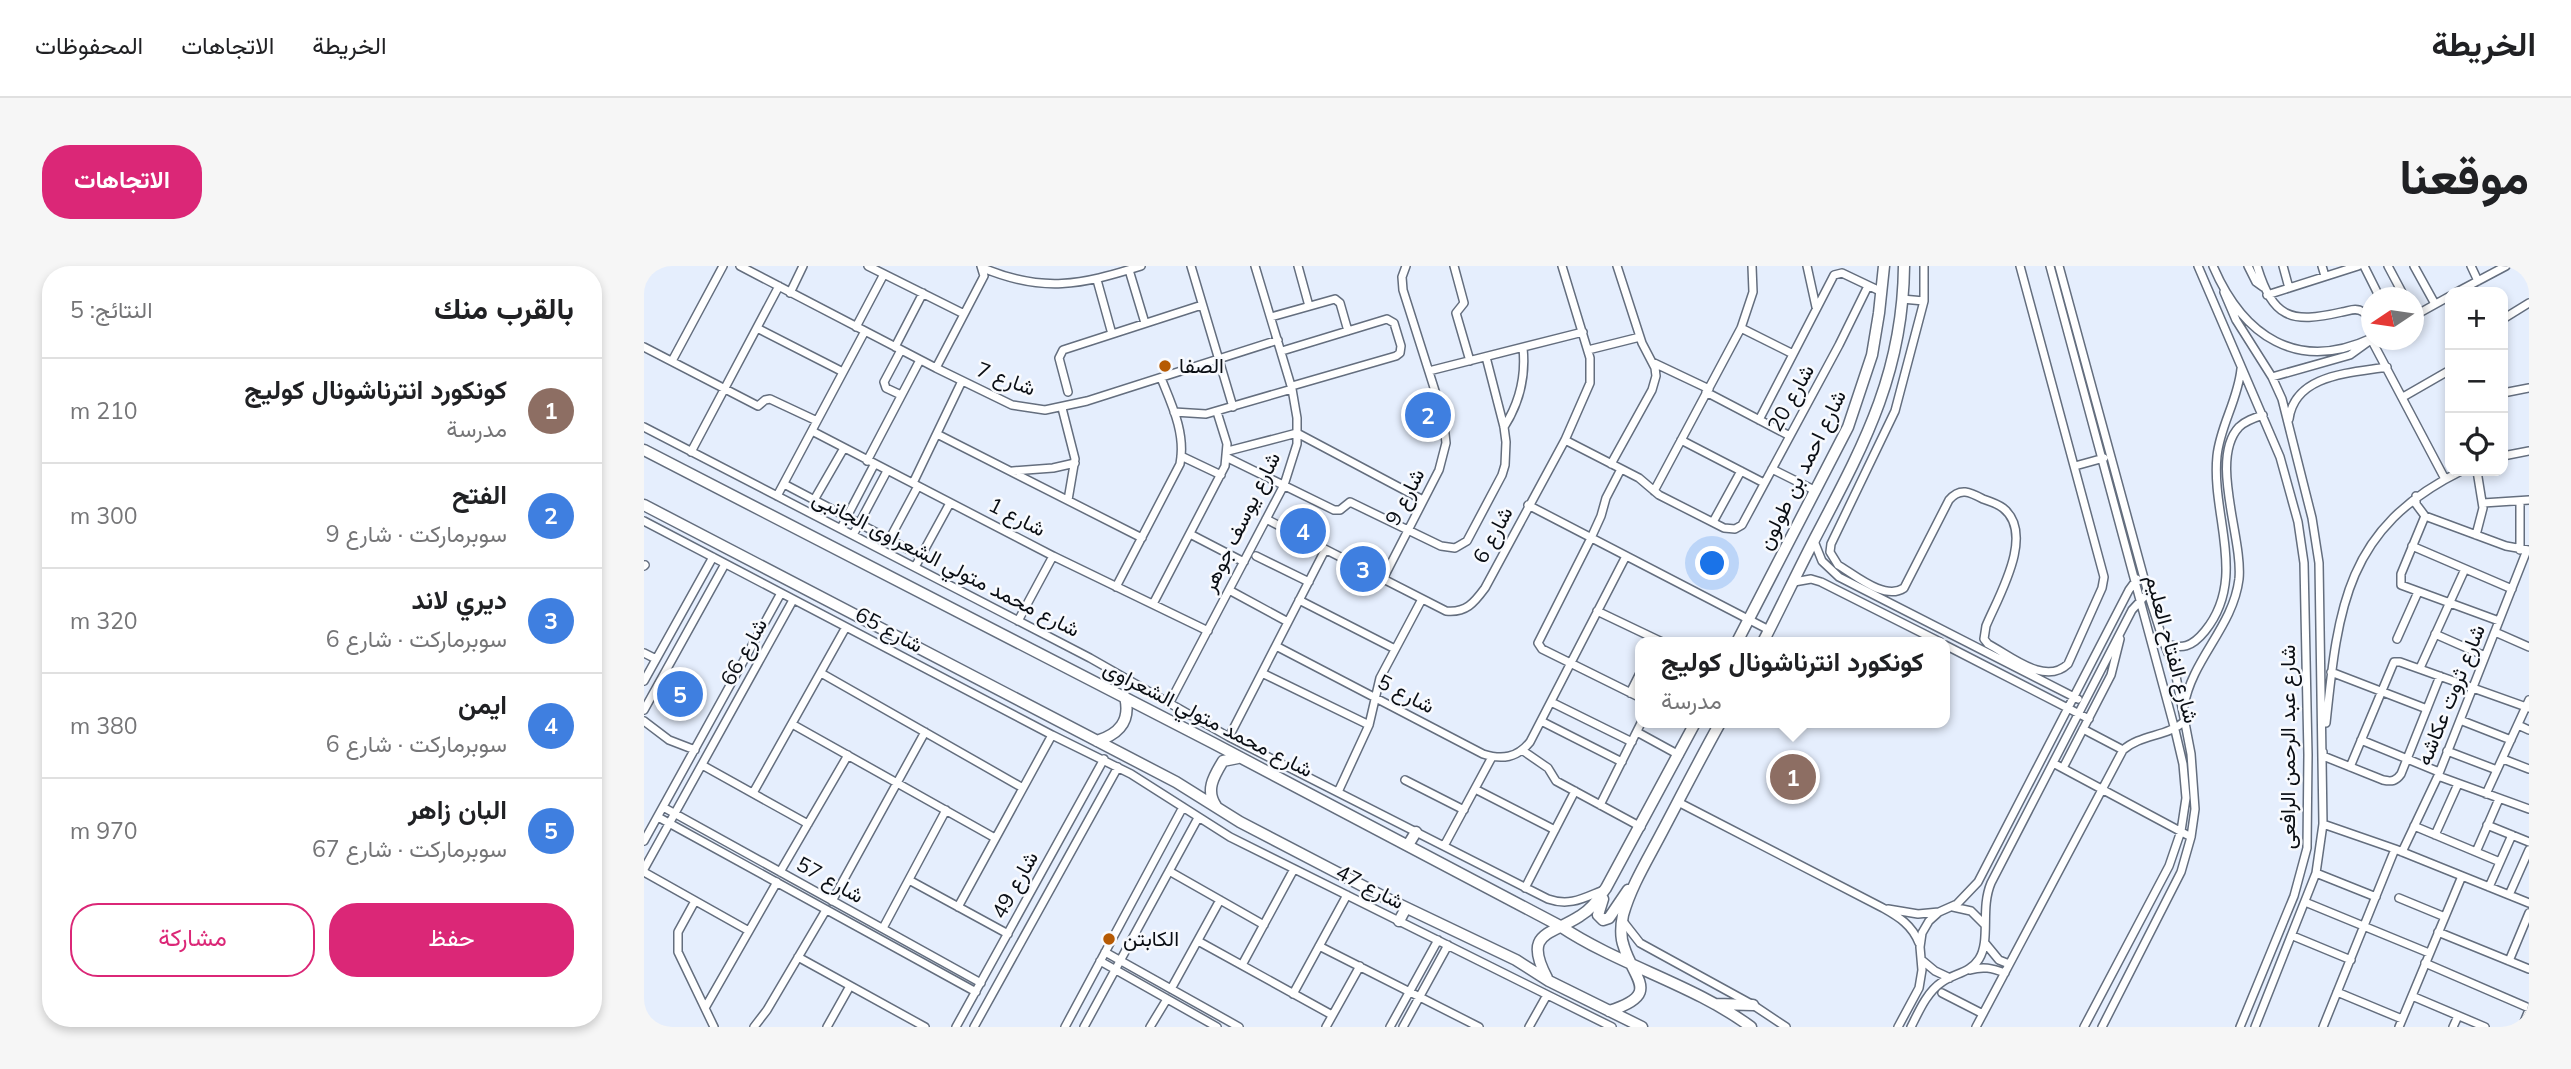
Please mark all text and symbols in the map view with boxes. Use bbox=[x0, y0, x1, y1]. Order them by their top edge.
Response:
text: الخريطة bbox=[2432, 23, 2536, 64]
text: المحفوظات bbox=[35, 30, 143, 60]
text: الاتجاهات bbox=[181, 30, 274, 60]
text: الخريطة bbox=[312, 30, 387, 60]
button: الاتجاهات bbox=[42, 145, 202, 219]
text: موقعنا bbox=[2399, 145, 2529, 206]
north arrow bbox=[2361, 287, 2424, 350]
map controls bbox=[2445, 287, 2508, 476]
button: + bbox=[2445, 287, 2508, 350]
text: بالقرب منك bbox=[434, 289, 574, 327]
text: النتائج: 5 bbox=[70, 295, 152, 324]
button: − bbox=[2445, 350, 2508, 413]
place label: الصفا bbox=[1179, 352, 1224, 378]
street label: شارع 7 bbox=[973, 356, 1039, 402]
marker: الصفا bbox=[1157, 358, 1173, 374]
street label: شارع 20 bbox=[1761, 359, 1821, 437]
text: كونكورد انترناشونال كوليج bbox=[244, 373, 507, 406]
street label: شارع احمد بن طولون bbox=[1751, 385, 1853, 555]
pin: 2 bbox=[1405, 389, 1451, 441]
text: 210 m bbox=[70, 396, 138, 425]
text: 1 bbox=[544, 396, 558, 425]
button: locate bbox=[2445, 413, 2508, 476]
text: مدرسة bbox=[446, 414, 507, 443]
street label: شارع يوسف جوهر bbox=[1195, 447, 1287, 598]
street label: شارع 9 bbox=[1379, 464, 1431, 530]
text: الفتح bbox=[452, 478, 507, 511]
street label: شارع محمد متولي الشعراوى الجانبى bbox=[806, 484, 1084, 646]
street label: شارع 1 bbox=[984, 491, 1050, 543]
text: 300 m bbox=[70, 501, 138, 530]
text: 2 bbox=[544, 501, 558, 530]
street label: شارع 6 bbox=[1466, 502, 1520, 568]
pin: 4 bbox=[1280, 505, 1326, 557]
text: سوبرماركت · شارع 9 bbox=[326, 519, 507, 548]
pin: 3 bbox=[1340, 543, 1386, 595]
your location bbox=[1695, 546, 1729, 580]
street label: شارع الفتاح العليم bbox=[2139, 572, 2205, 726]
text: ديري لاند bbox=[411, 583, 507, 616]
street label: شارع 65 bbox=[850, 601, 928, 659]
text: 320 m bbox=[70, 606, 138, 635]
text: 3 bbox=[544, 606, 558, 635]
street label: شارع 66 bbox=[714, 613, 774, 691]
street label: شارع ثروت عكاشه bbox=[2410, 620, 2492, 770]
text: سوبرماركت · شارع 6 bbox=[326, 624, 507, 653]
popup bbox=[1635, 637, 1950, 728]
text: كونكورد انترناشونال كوليج bbox=[1661, 645, 1924, 678]
street label: شارع عبد الرحمن الرافعى bbox=[2274, 645, 2302, 849]
street label: شارع محمد متولي الشعراوى bbox=[1097, 654, 1317, 787]
pin: 5 bbox=[657, 668, 703, 720]
street label: شارع 5 bbox=[1373, 668, 1439, 720]
text: مدرسة bbox=[1661, 686, 1722, 715]
text: ايمن bbox=[458, 688, 507, 721]
text: 380 m bbox=[70, 711, 138, 740]
text: 4 bbox=[544, 711, 558, 740]
text: سوبرماركت · شارع 6 bbox=[326, 729, 507, 758]
pin: 1 bbox=[1770, 751, 1816, 803]
text: البان زاهر bbox=[408, 793, 507, 826]
text: 970 m bbox=[70, 816, 138, 845]
text: 5 bbox=[544, 816, 558, 845]
text: سوبرماركت · شارع 67 bbox=[312, 834, 507, 863]
street label: شارع 49 bbox=[985, 846, 1045, 924]
street label: شارع 57 bbox=[791, 850, 869, 910]
street label: شارع 47 bbox=[1331, 858, 1409, 916]
button: مشاركة bbox=[70, 903, 315, 977]
button: حفظ bbox=[329, 903, 574, 977]
place label: الكابتن bbox=[1123, 925, 1179, 951]
marker: الكابتن bbox=[1101, 931, 1117, 947]

